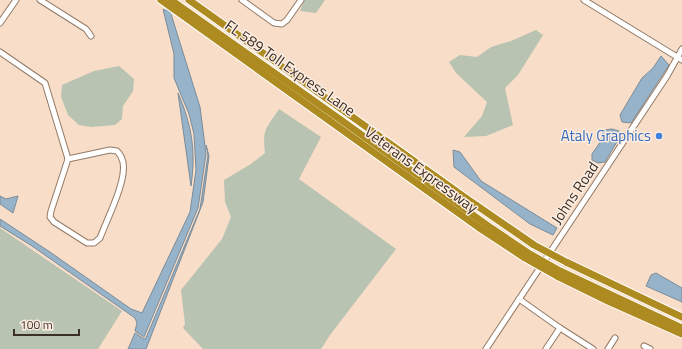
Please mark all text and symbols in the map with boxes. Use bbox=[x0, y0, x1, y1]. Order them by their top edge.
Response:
street label: FL 589 Toll Express Lane bbox=[220, 14, 360, 121]
street label: Veterans Expressway bbox=[360, 121, 483, 219]
place label: Ataly Graphics bbox=[561, 124, 651, 147]
marker: Ataly Graphics bbox=[654, 131, 664, 141]
street label: Johns Road bbox=[545, 157, 604, 229]
scale bar bbox=[14, 311, 79, 337]
text: 100 m bbox=[20, 315, 53, 334]

